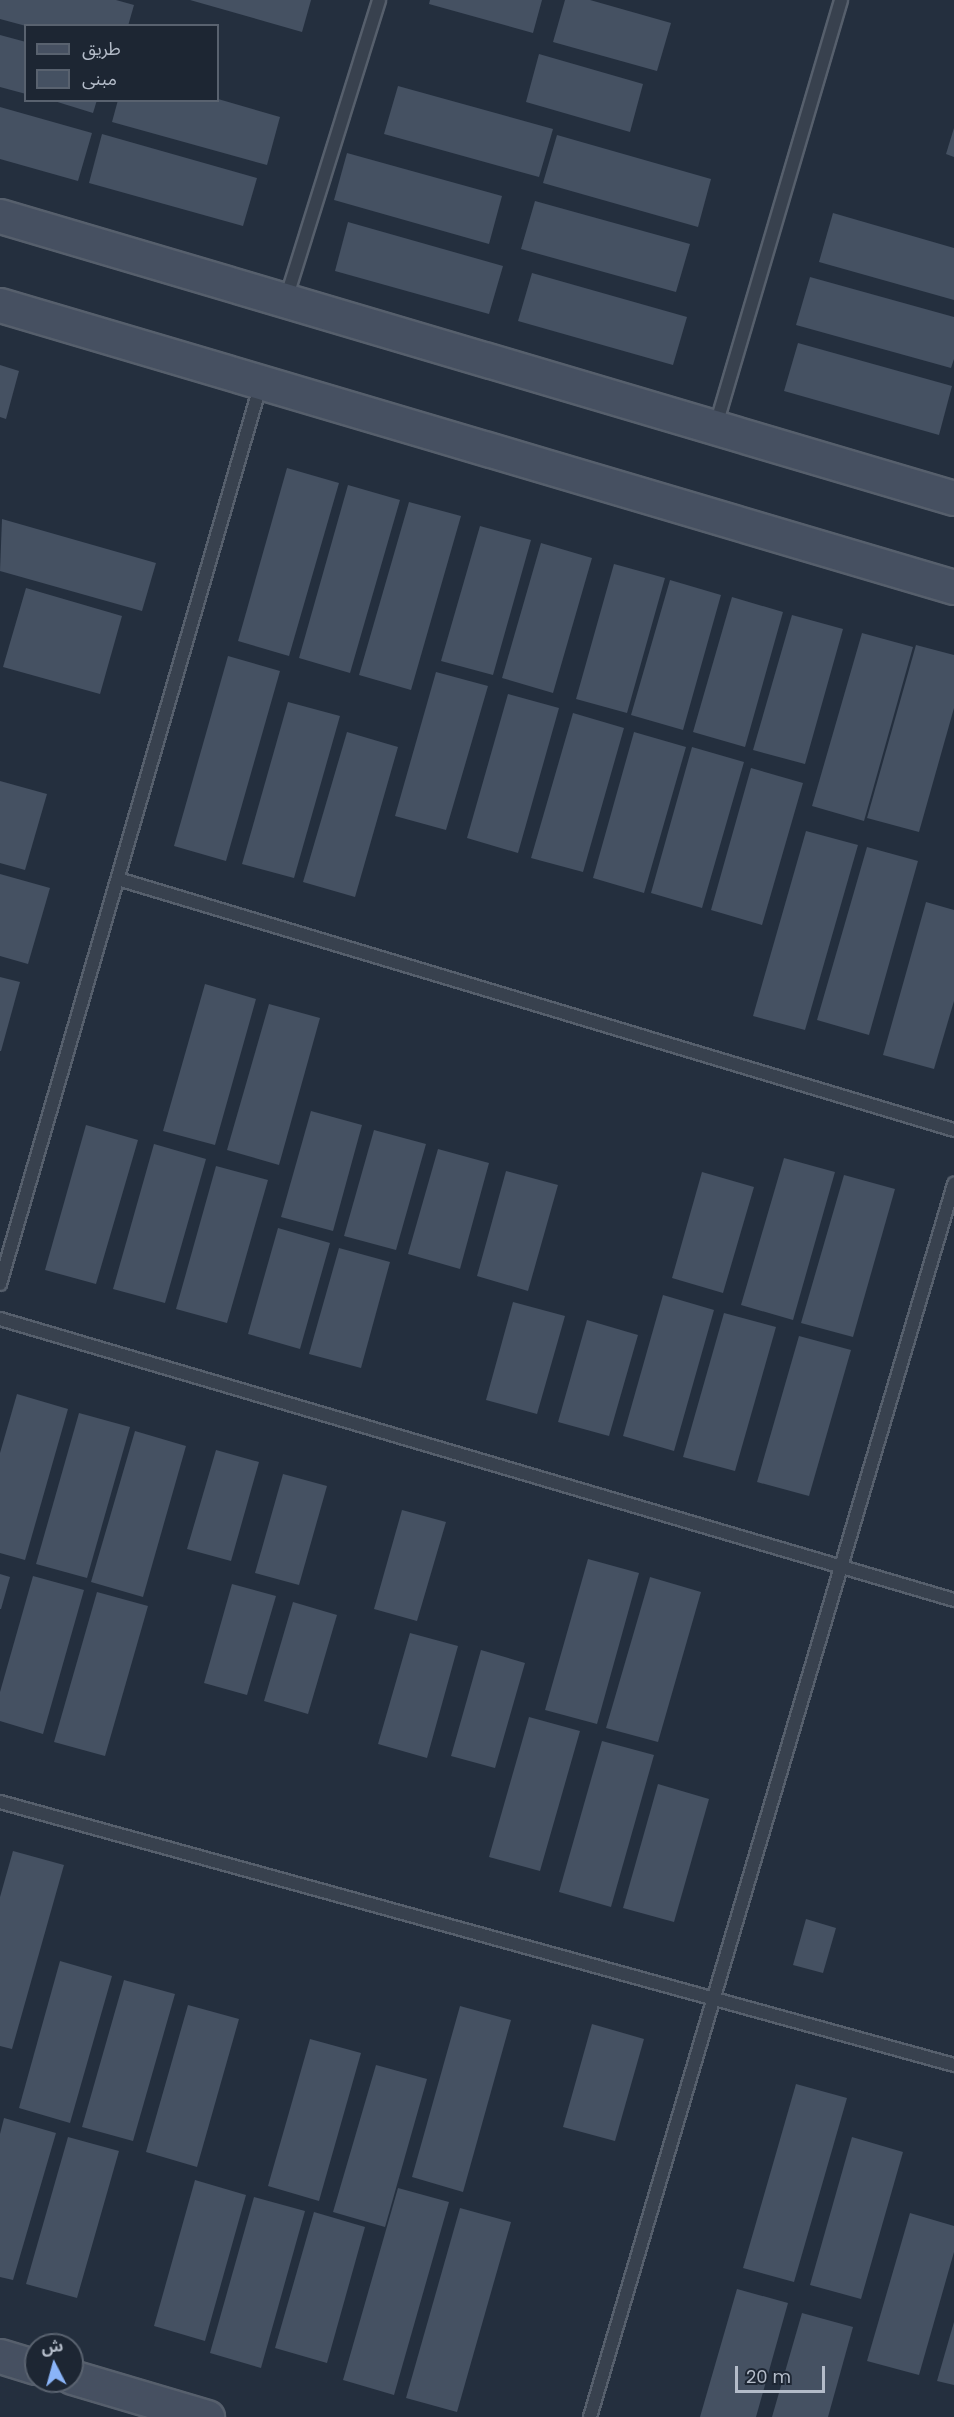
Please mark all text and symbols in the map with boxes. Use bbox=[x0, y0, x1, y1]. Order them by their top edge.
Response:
legend bbox=[24, 24, 219, 102]
text: طريق bbox=[82, 36, 121, 61]
text: مبنى bbox=[82, 66, 117, 91]
north arrow bbox=[24, 2333, 84, 2393]
text: ش bbox=[40, 2334, 64, 2359]
scale bar bbox=[738, 2354, 828, 2392]
text: 20 m bbox=[746, 2364, 791, 2389]

